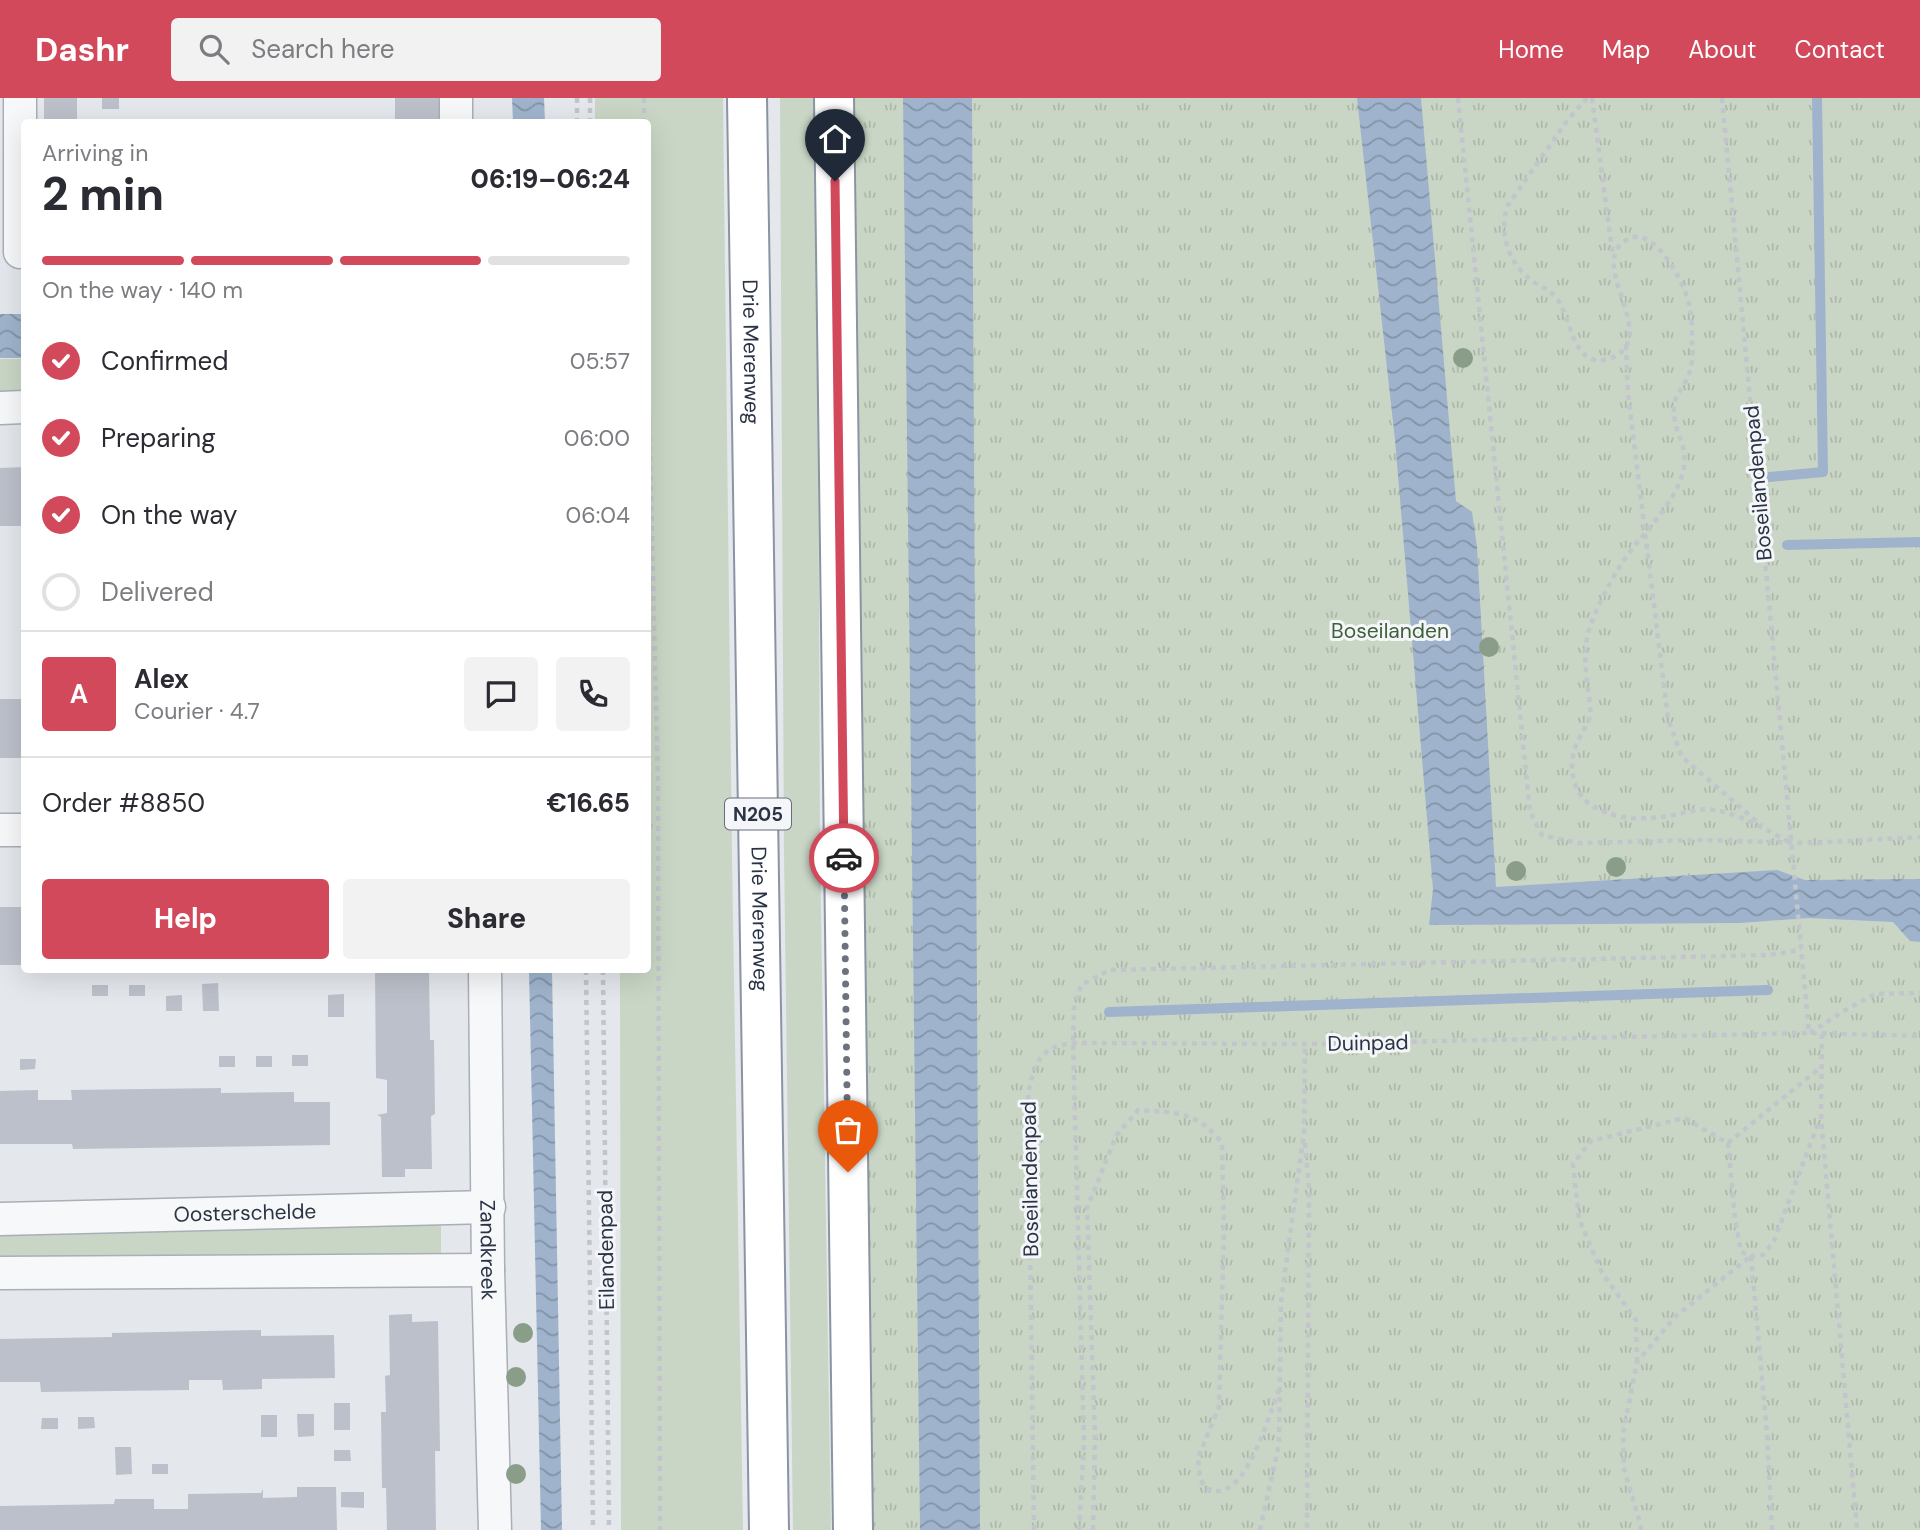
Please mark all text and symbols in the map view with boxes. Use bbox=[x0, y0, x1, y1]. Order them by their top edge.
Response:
search box bbox=[171, 18, 661, 81]
text: Dashr bbox=[35, 28, 129, 71]
icon: search bbox=[195, 30, 233, 68]
text: Search here bbox=[251, 32, 395, 66]
text: Home bbox=[1498, 34, 1564, 65]
text: Map bbox=[1602, 34, 1650, 65]
text: About bbox=[1688, 34, 1757, 65]
text: Contact bbox=[1795, 34, 1885, 65]
pin bbox=[805, 109, 865, 181]
icon: home bbox=[816, 120, 854, 158]
text: Arriving in bbox=[42, 138, 148, 168]
text: 06:19–06:24 bbox=[471, 162, 630, 196]
text: 2 min bbox=[42, 164, 164, 224]
text: On the way · 140 m bbox=[42, 275, 243, 305]
street label: Drie Merenweg bbox=[736, 279, 766, 425]
icon: check bbox=[42, 342, 80, 380]
text: Confirmed bbox=[101, 344, 228, 378]
text: 05:57 bbox=[570, 346, 630, 376]
street label: Boseilandenpad bbox=[1737, 404, 1779, 562]
icon: check bbox=[42, 419, 80, 457]
text: Preparing bbox=[101, 421, 216, 455]
text: 06:00 bbox=[564, 423, 630, 453]
icon: check bbox=[42, 496, 80, 534]
text: On the way bbox=[101, 498, 237, 532]
text: 06:04 bbox=[565, 500, 630, 530]
text: Delivered bbox=[101, 575, 214, 609]
park label: Boseilanden bbox=[1331, 617, 1449, 645]
button: chat bbox=[464, 657, 538, 731]
button: phone bbox=[556, 657, 630, 731]
text: Alex bbox=[134, 662, 189, 696]
text: A bbox=[70, 677, 88, 711]
text: Courier · 4.7 bbox=[134, 696, 260, 726]
text: Order #8850 bbox=[42, 786, 205, 820]
text: €16.65 bbox=[546, 786, 630, 820]
road number: N205 bbox=[725, 799, 791, 830]
courier bbox=[809, 823, 879, 893]
icon: car bbox=[825, 839, 863, 877]
street label: Drie Merenweg bbox=[744, 846, 775, 992]
button: Help bbox=[42, 879, 329, 959]
button: Share bbox=[343, 879, 630, 959]
street label: Duinpad bbox=[1327, 1028, 1409, 1058]
pin bbox=[818, 1100, 878, 1172]
street label: Boseilandenpad bbox=[1015, 1101, 1045, 1257]
icon: bag bbox=[829, 1111, 867, 1149]
street label: Eilandenpad bbox=[591, 1190, 621, 1310]
street label: Oosterschelde bbox=[173, 1197, 317, 1229]
street label: Zandkreek bbox=[473, 1200, 503, 1301]

